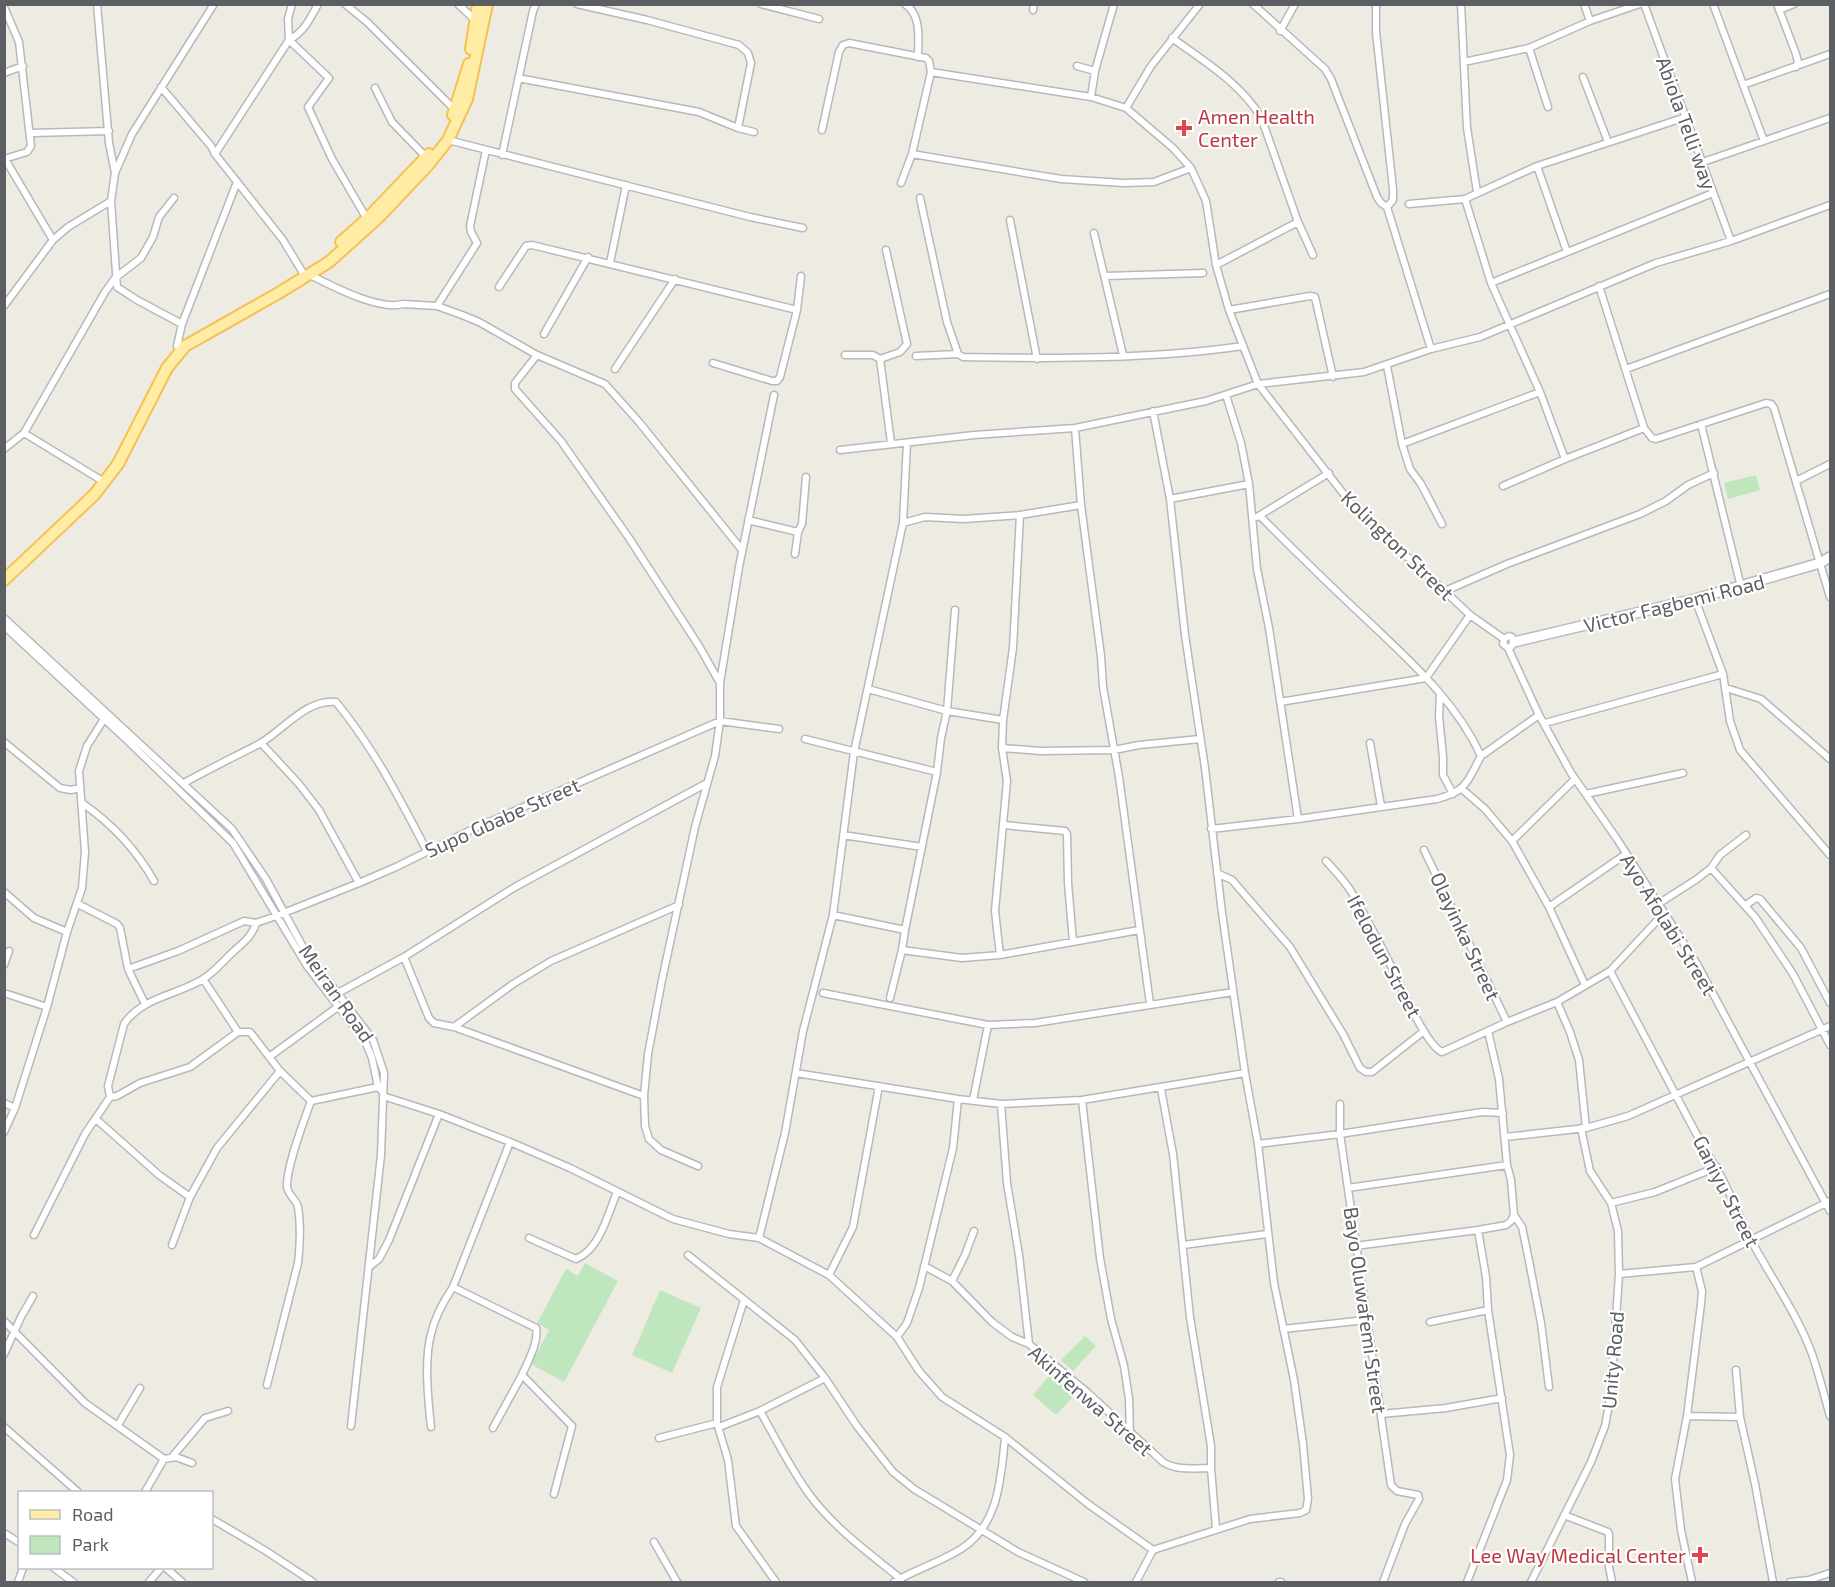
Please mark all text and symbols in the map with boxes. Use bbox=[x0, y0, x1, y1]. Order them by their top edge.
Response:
street label: Abiola Telli way bbox=[1652, 53, 1722, 193]
place label: Amen Health Center bbox=[1198, 104, 1315, 151]
marker: Amen Health Center bbox=[1175, 119, 1193, 137]
street label: Kolington Street bbox=[1337, 485, 1460, 605]
street label: Victor Fagbemi Road bbox=[1581, 569, 1767, 637]
street label: Supo Gbabe Street bbox=[421, 772, 584, 862]
street label: Ayo Afolabi Street bbox=[1616, 849, 1722, 999]
street label: Olayinka Street bbox=[1426, 868, 1506, 1004]
street label: Ifelodun Street bbox=[1343, 891, 1428, 1022]
street label: Meiran Road bbox=[294, 939, 380, 1047]
street label: Ganiyu Street bbox=[1689, 1131, 1766, 1251]
street label: Bayo Oluwafemi Street bbox=[1340, 1205, 1392, 1415]
street label: Unity Road bbox=[1596, 1310, 1628, 1410]
street label: Akinfenwa Street bbox=[1024, 1340, 1158, 1461]
legend bbox=[18, 1491, 213, 1569]
text: Road bbox=[72, 1503, 113, 1525]
text: Park bbox=[72, 1533, 109, 1555]
place label: Lee Way Medical Center bbox=[1470, 1543, 1686, 1567]
marker: Lee Way Medical Center bbox=[1691, 1546, 1709, 1564]

